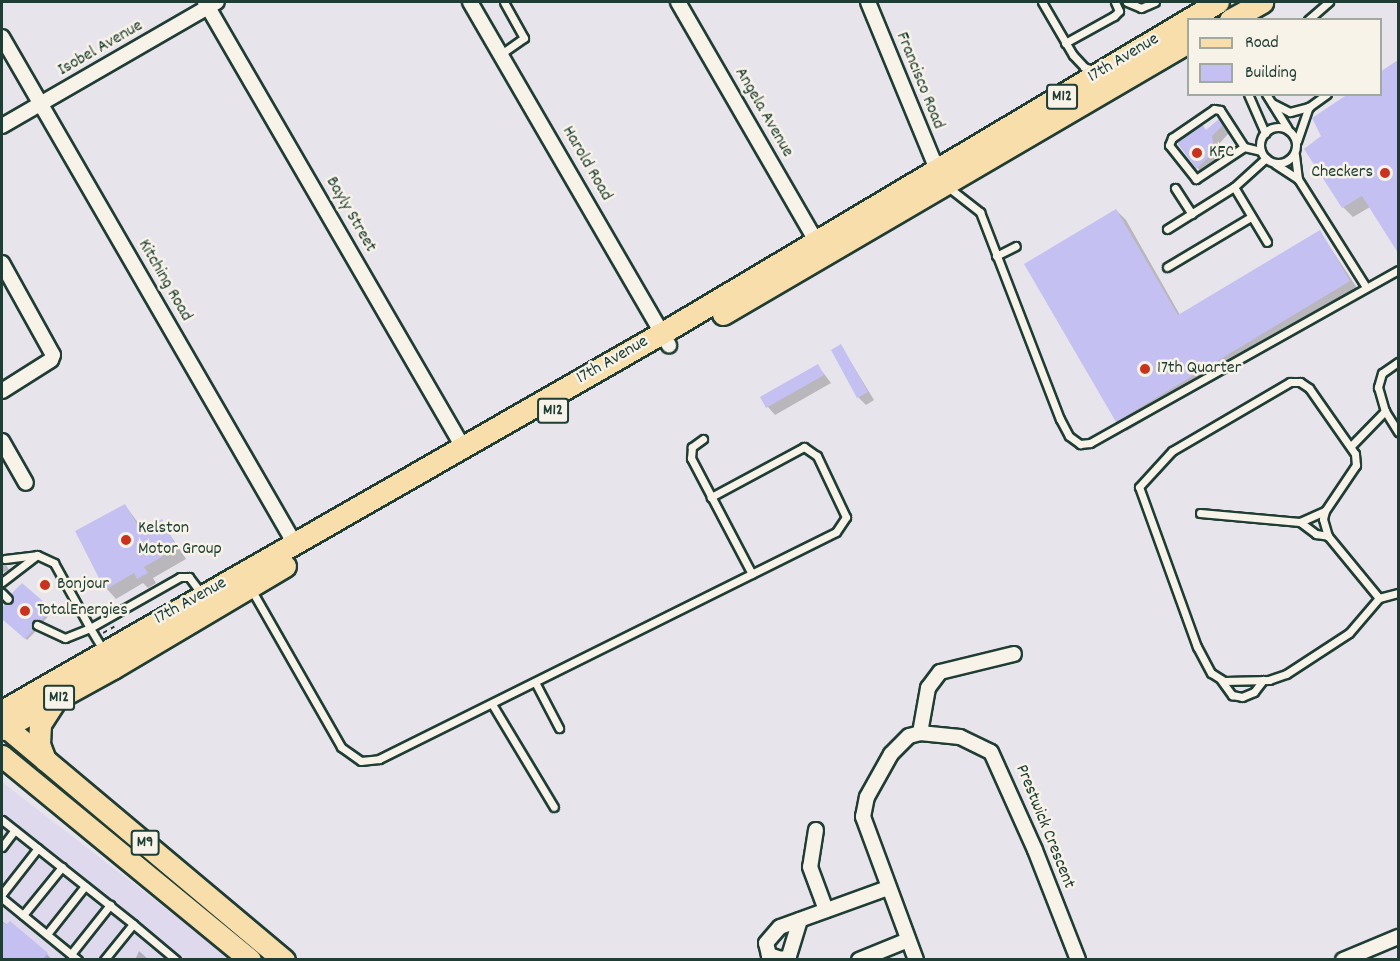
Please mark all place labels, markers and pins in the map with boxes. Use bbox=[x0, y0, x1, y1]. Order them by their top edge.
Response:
place label: KFC bbox=[1209, 142, 1234, 164]
marker: KFC bbox=[1190, 146, 1204, 160]
place label: Checkers bbox=[1311, 162, 1373, 184]
marker: Checkers bbox=[1378, 166, 1392, 180]
place label: 17th Quarter bbox=[1157, 358, 1241, 380]
marker: 17th Quarter bbox=[1138, 362, 1152, 376]
place label: Kelston Motor Group bbox=[138, 519, 222, 562]
marker: Kelston Motor Group bbox=[119, 533, 133, 547]
place label: Bonjour bbox=[57, 574, 109, 596]
marker: Bonjour bbox=[38, 578, 52, 592]
place label: TotalEnergies bbox=[37, 600, 128, 622]
marker: TotalEnergies bbox=[18, 604, 32, 618]

